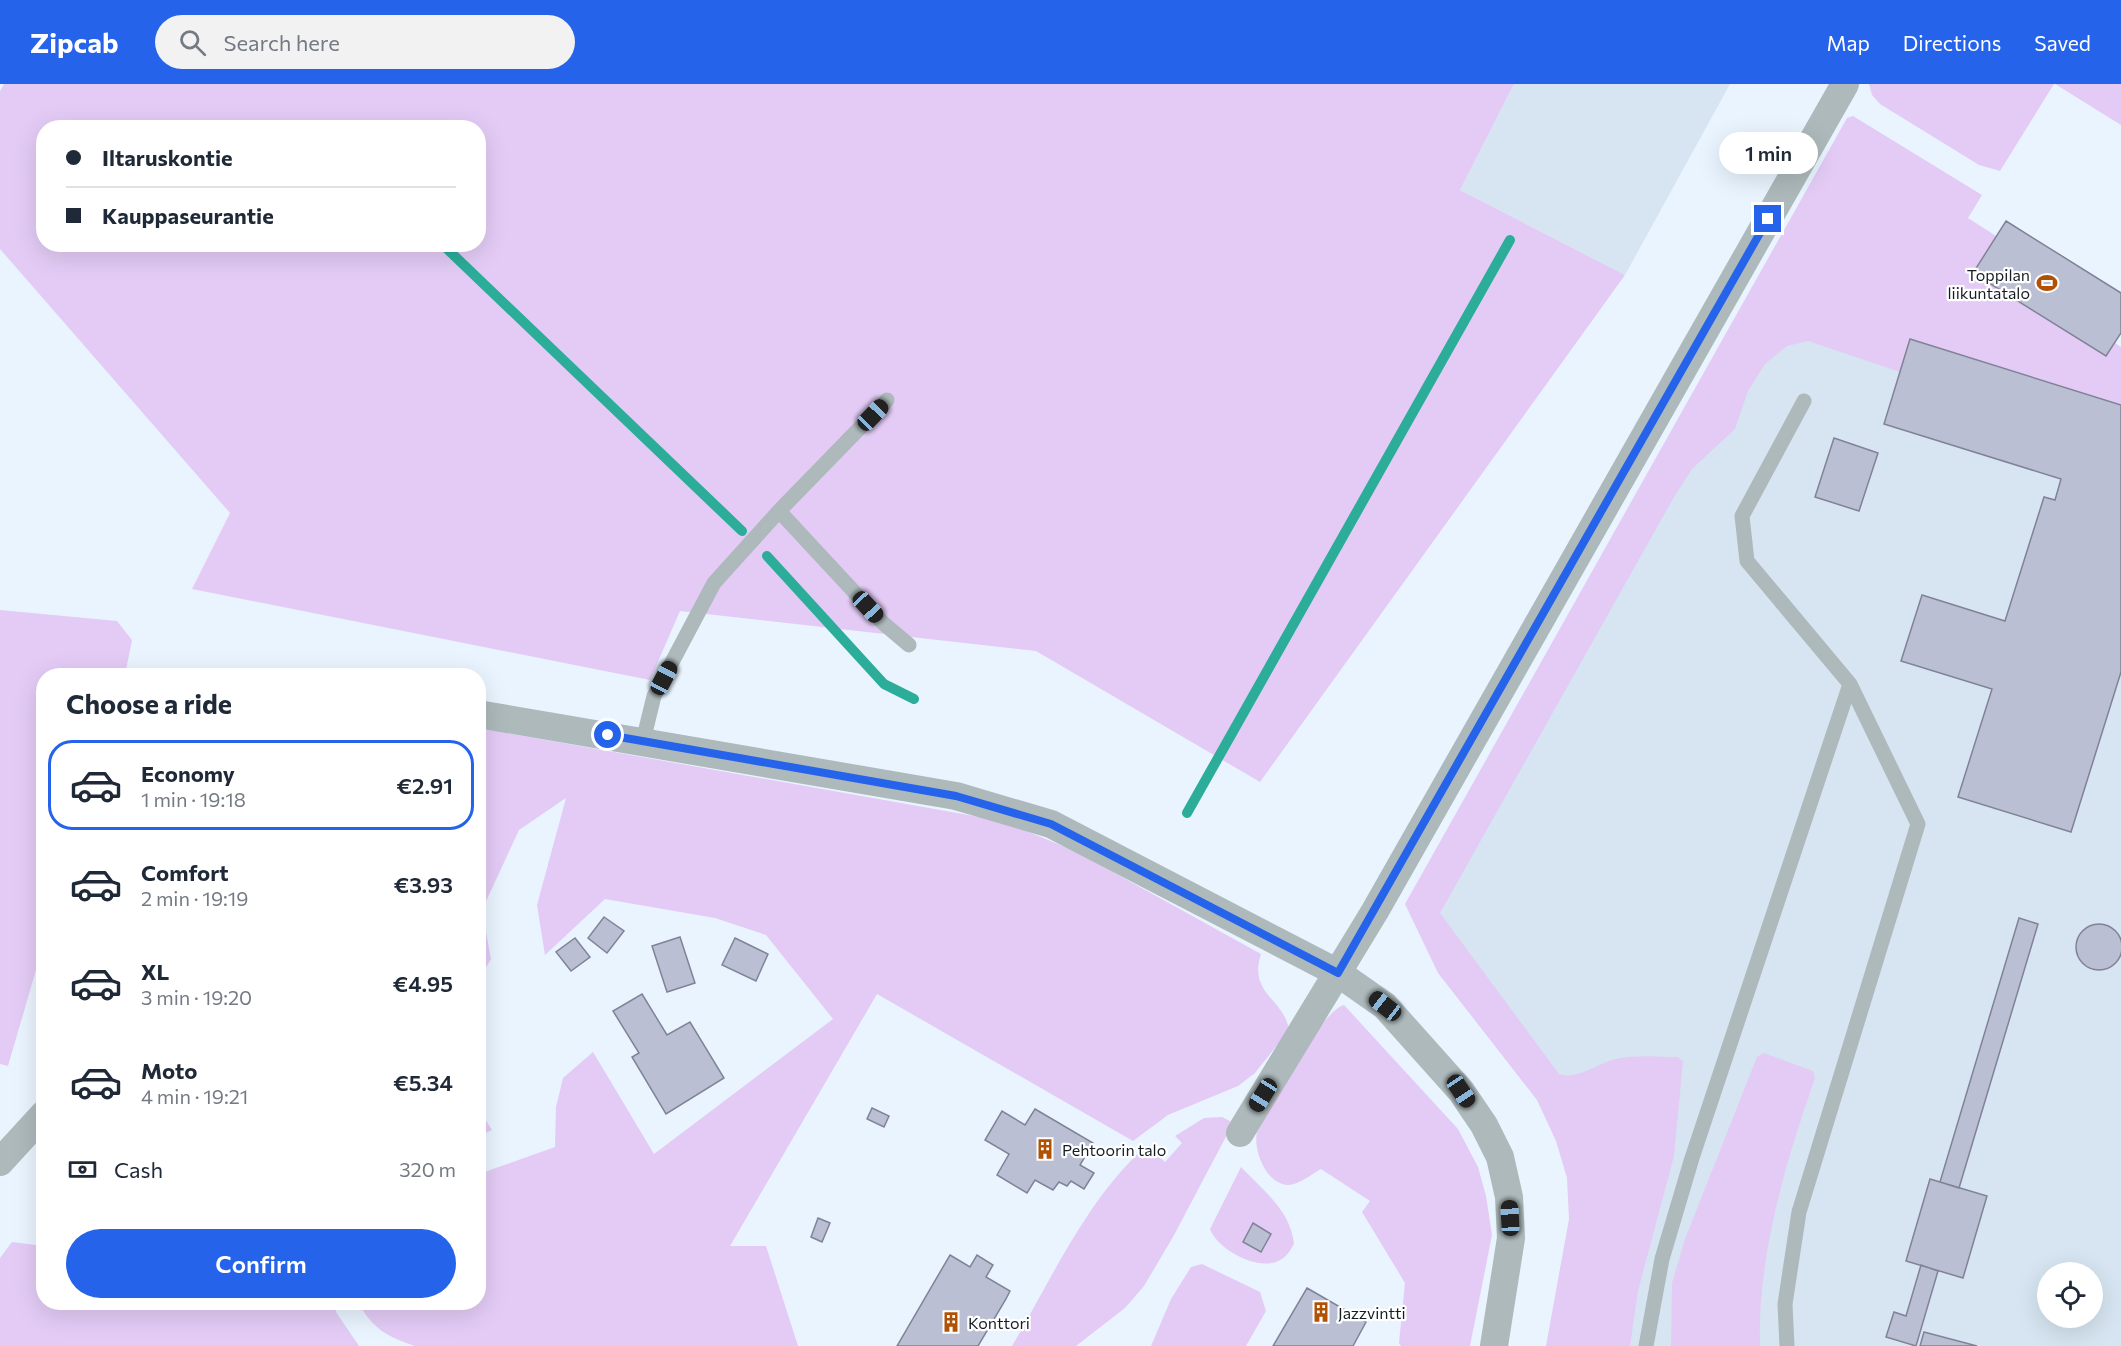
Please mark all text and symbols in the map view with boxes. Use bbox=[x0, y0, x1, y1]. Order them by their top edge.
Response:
search box bbox=[155, 15, 575, 69]
text: Zipcab bbox=[30, 25, 119, 59]
icon: search bbox=[176, 26, 209, 59]
text: Search here bbox=[224, 29, 340, 56]
text: Map bbox=[1827, 30, 1870, 55]
text: Directions bbox=[1903, 30, 2001, 55]
text: Saved bbox=[2034, 30, 2091, 55]
callout: 1 min bbox=[1718, 132, 1818, 174]
text: 1 min bbox=[1745, 141, 1792, 165]
text: Iltaruskontie bbox=[102, 144, 233, 171]
text: Kauppaseurantie bbox=[102, 202, 274, 229]
route end bbox=[1754, 205, 1781, 232]
place label: Toppilan liikuntatalo bbox=[1947, 265, 2030, 302]
sports icon: Toppilan liikuntatalo bbox=[2035, 271, 2059, 295]
car bbox=[854, 396, 892, 434]
car bbox=[849, 588, 887, 626]
car bbox=[648, 658, 680, 698]
text: Choose a ride bbox=[66, 687, 232, 720]
route start bbox=[594, 721, 621, 748]
icon: car bbox=[69, 758, 123, 812]
text: Economy bbox=[141, 760, 235, 787]
text: €2.91 bbox=[397, 772, 453, 799]
text: 1 min · 19:18 bbox=[141, 787, 246, 811]
icon: car bbox=[69, 857, 123, 911]
text: Comfort bbox=[141, 859, 229, 886]
text: €3.93 bbox=[394, 871, 453, 898]
text: 2 min · 19:19 bbox=[141, 886, 248, 910]
icon: car bbox=[69, 956, 123, 1010]
text: XL bbox=[141, 958, 169, 985]
text: €4.95 bbox=[393, 970, 453, 997]
text: 3 min · 19:20 bbox=[141, 985, 252, 1009]
car bbox=[1365, 988, 1405, 1024]
icon: car bbox=[69, 1055, 123, 1109]
text: Moto bbox=[141, 1057, 197, 1084]
text: €5.34 bbox=[393, 1069, 453, 1096]
car bbox=[1443, 1071, 1479, 1111]
car bbox=[1246, 1075, 1280, 1115]
text: 4 min · 19:21 bbox=[141, 1084, 248, 1108]
building icon: Pehtoorin talo bbox=[1033, 1137, 1057, 1161]
place label: Pehtoorin talo bbox=[1062, 1140, 1166, 1159]
icon: cash bbox=[66, 1153, 99, 1186]
text: Cash bbox=[114, 1156, 163, 1183]
text: 320 m bbox=[399, 1157, 456, 1181]
car bbox=[1500, 1200, 1520, 1236]
button: Confirm bbox=[66, 1229, 456, 1298]
map controls bbox=[2037, 1262, 2103, 1328]
button: locate bbox=[2037, 1262, 2103, 1328]
building icon: Jazzvintti bbox=[1309, 1300, 1333, 1324]
place label: Jazzvintti bbox=[1338, 1303, 1406, 1322]
building icon: Konttori bbox=[939, 1310, 963, 1334]
place label: Konttori bbox=[968, 1313, 1030, 1332]

